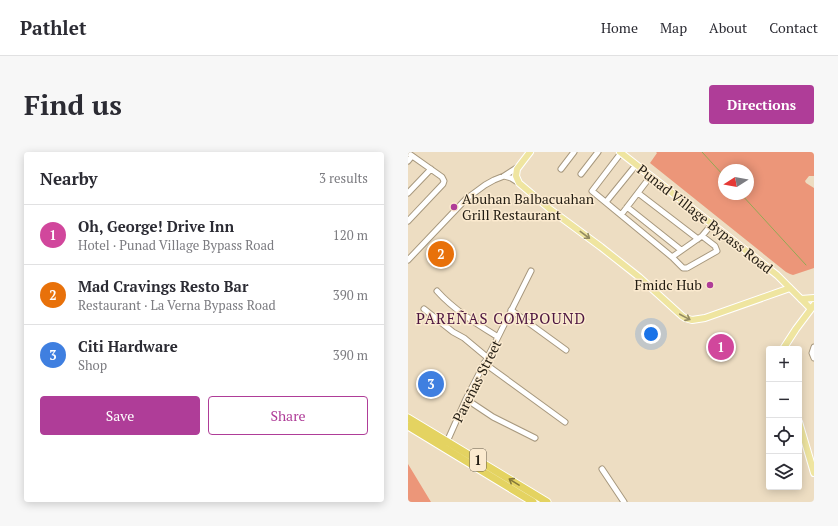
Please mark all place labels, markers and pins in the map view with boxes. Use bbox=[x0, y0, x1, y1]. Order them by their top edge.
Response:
place label: Abuhan Balbacuahan Grill Restaurant bbox=[462, 189, 595, 224]
marker: Abuhan Balbacuahan Grill Restaurant bbox=[449, 202, 459, 212]
pin: 2 bbox=[428, 239, 454, 269]
place label: Fmidc Hub bbox=[635, 275, 702, 294]
marker: Fmidc Hub bbox=[705, 280, 715, 290]
pin: 1 bbox=[708, 332, 734, 362]
pin: 3 bbox=[418, 369, 444, 399]

